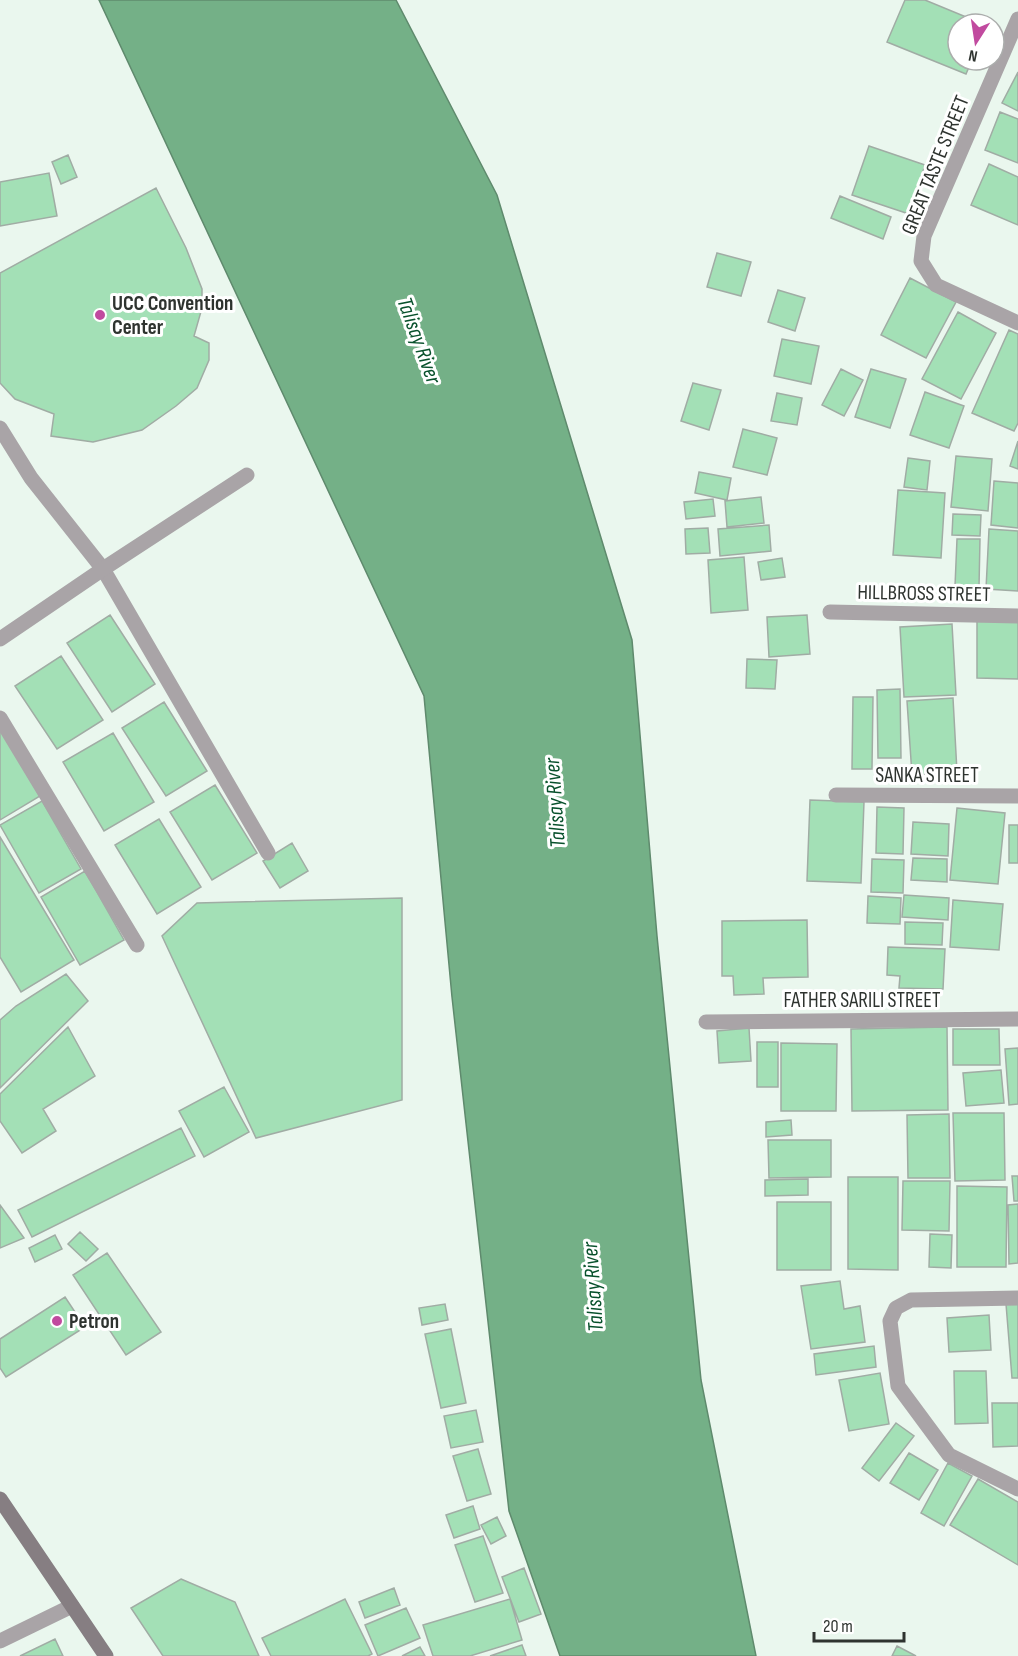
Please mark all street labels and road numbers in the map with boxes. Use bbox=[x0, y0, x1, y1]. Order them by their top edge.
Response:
street label: GREAT TASTE STREET bbox=[896, 92, 975, 238]
street label: HILLBROSS STREET bbox=[857, 580, 991, 607]
street label: SANKA STREET bbox=[875, 763, 979, 788]
street label: FATHER SARILI STREET bbox=[783, 988, 941, 1013]

